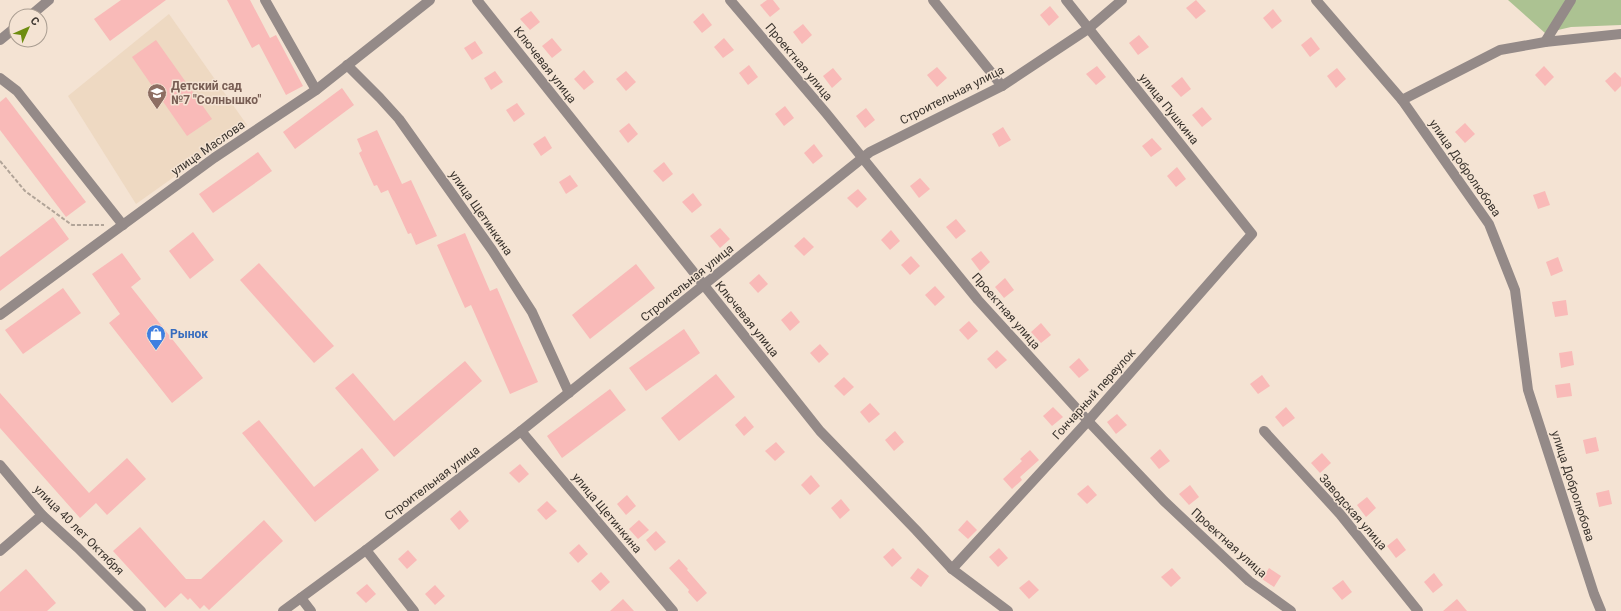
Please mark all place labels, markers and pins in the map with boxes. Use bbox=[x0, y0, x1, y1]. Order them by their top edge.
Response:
place label: Детский сад №7 "Солнышко" bbox=[171, 79, 261, 107]
school or university icon: Детский сад №7 "Солнышко" bbox=[146, 82, 168, 110]
shop icon: Рынок bbox=[145, 323, 167, 351]
place label: Рынок bbox=[170, 327, 208, 341]

